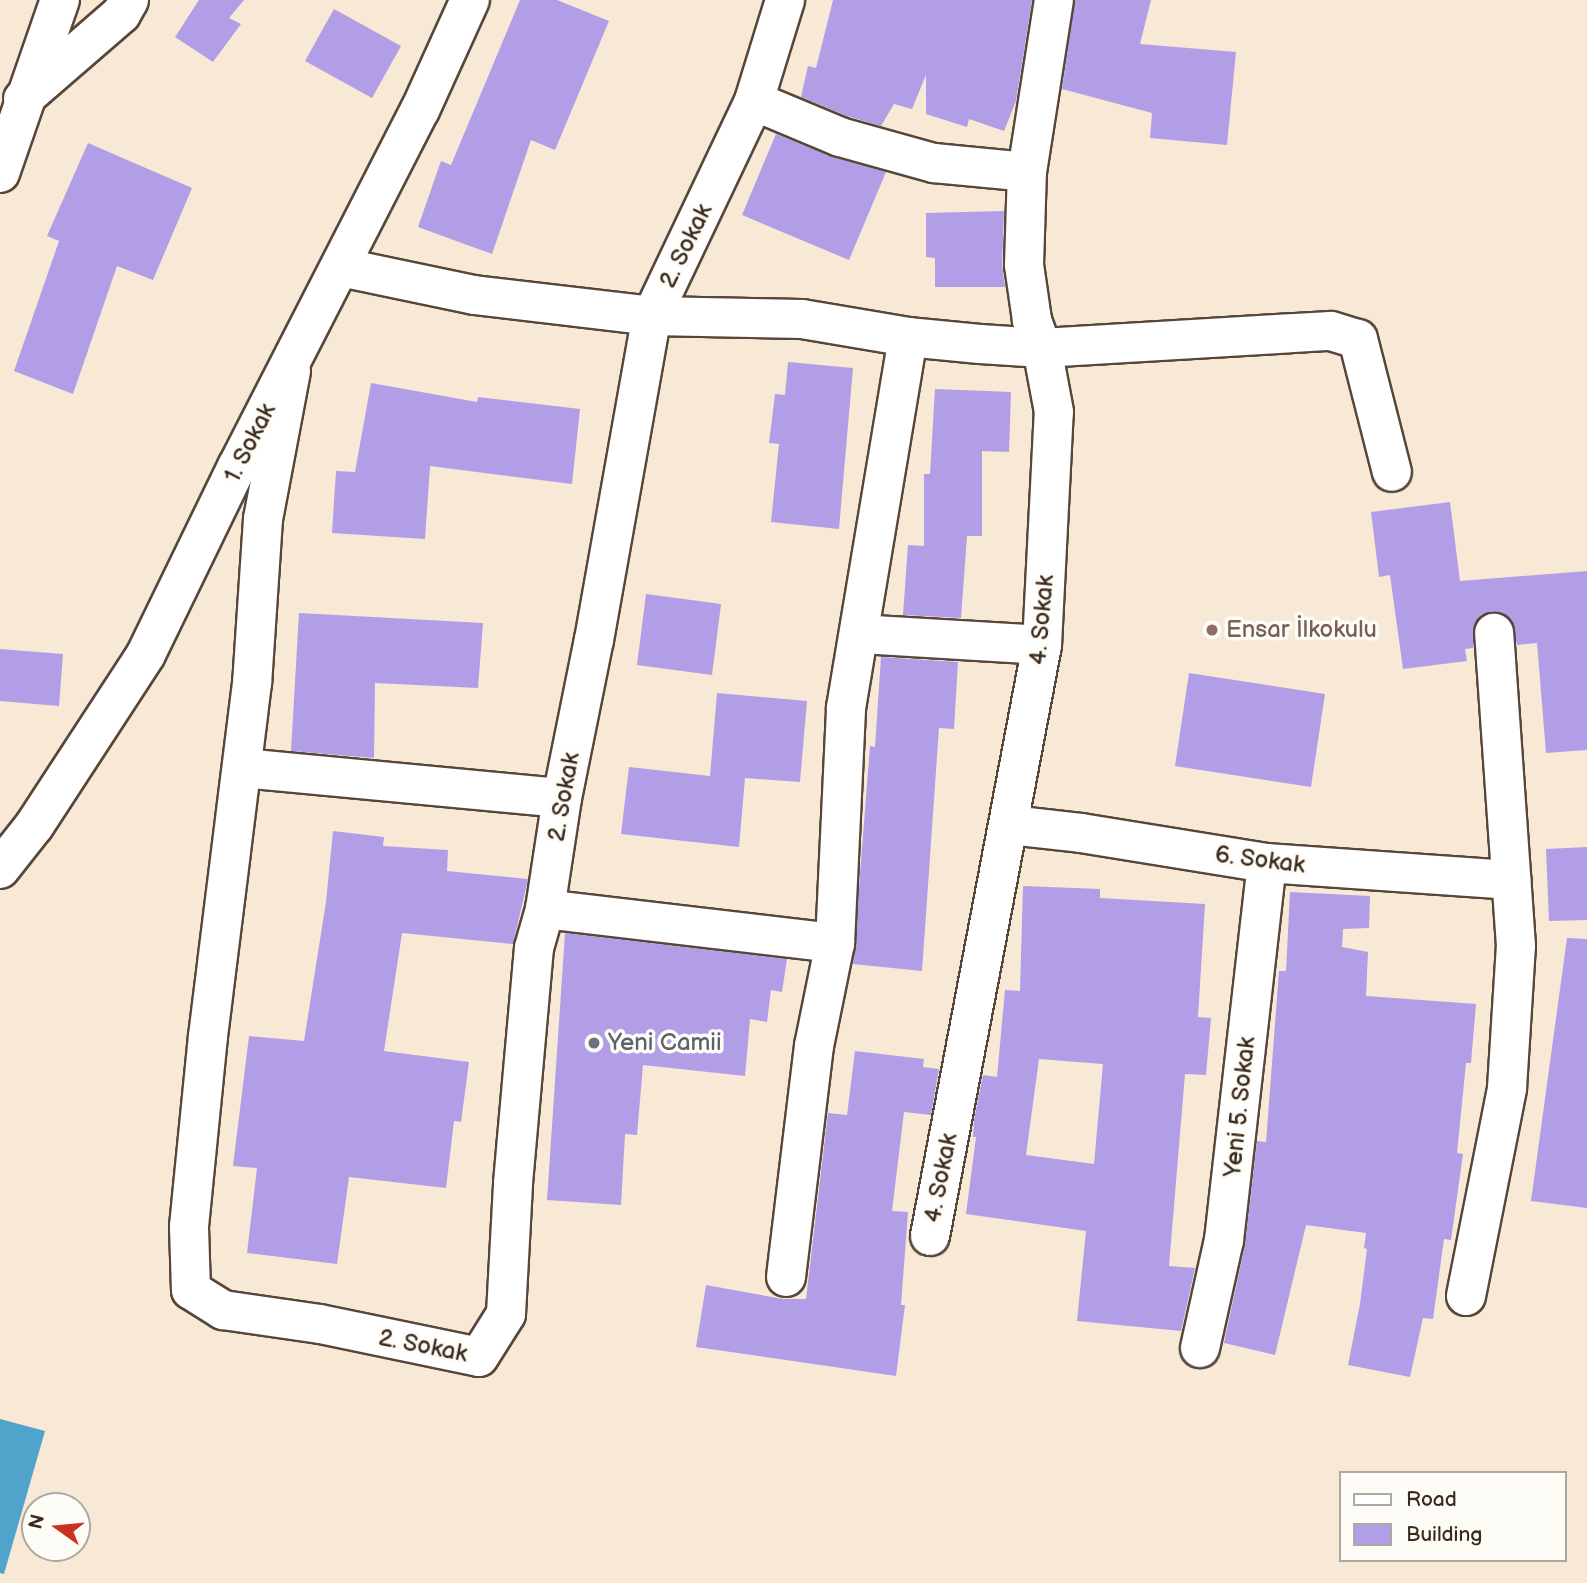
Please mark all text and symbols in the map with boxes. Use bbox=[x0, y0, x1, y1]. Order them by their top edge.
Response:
street label: 2. Sokak bbox=[653, 199, 719, 293]
street label: 1. Sokak bbox=[218, 398, 282, 488]
street label: 4. Sokak bbox=[1024, 574, 1060, 666]
place label: Ensar İlkokulu bbox=[1226, 616, 1377, 644]
marker: Ensar İlkokulu bbox=[1204, 622, 1220, 638]
street label: 2. Sokak bbox=[542, 750, 586, 844]
street label: 6. Sokak bbox=[1213, 840, 1307, 880]
place label: Yeni Camii bbox=[608, 1029, 722, 1057]
marker: Yeni Camii bbox=[586, 1035, 602, 1051]
street label: Yeni 5. Sokak bbox=[1218, 1035, 1262, 1179]
street label: 4. Sokak bbox=[918, 1131, 964, 1225]
street label: 2. Sokak bbox=[376, 1323, 470, 1369]
legend bbox=[1338, 1471, 1566, 1562]
text: Road bbox=[1406, 1487, 1457, 1512]
north arrow bbox=[21, 1492, 91, 1562]
text: N bbox=[24, 1512, 50, 1532]
text: Building bbox=[1406, 1522, 1482, 1547]

